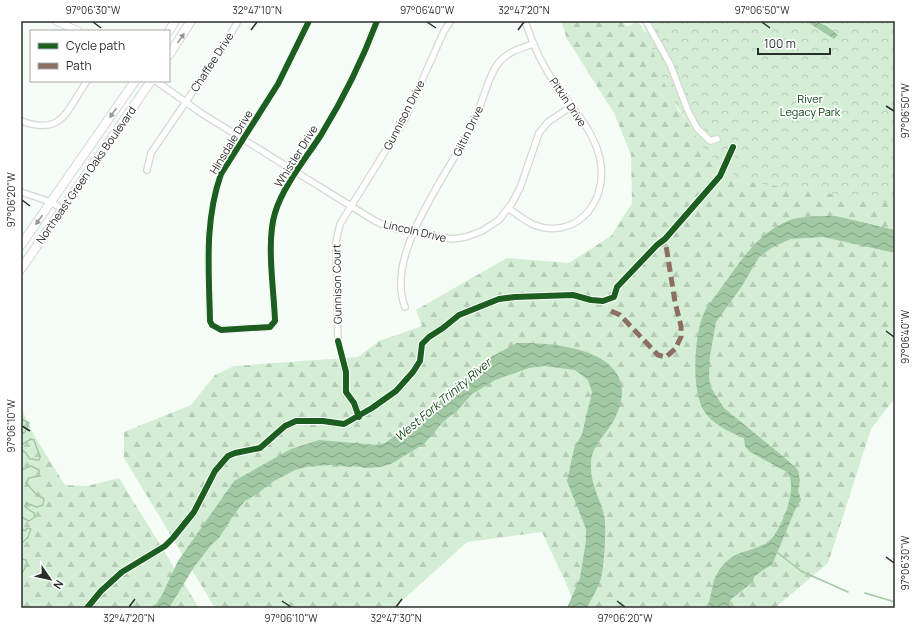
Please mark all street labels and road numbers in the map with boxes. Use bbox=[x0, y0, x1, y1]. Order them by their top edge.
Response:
street label: Chaffee Drive bbox=[187, 29, 237, 94]
street label: Pitkin Drive bbox=[547, 74, 591, 130]
street label: Gunnison Drive bbox=[379, 77, 428, 152]
street label: Northeast Green Oaks Boulevard bbox=[32, 103, 139, 246]
street label: Giltin Drive bbox=[449, 103, 486, 158]
street label: Hinsdale Drive bbox=[206, 107, 256, 176]
street label: Whistler Drive bbox=[271, 121, 321, 190]
street label: Lincoln Drive bbox=[382, 216, 449, 245]
street label: Gunnison Court bbox=[328, 244, 345, 324]

